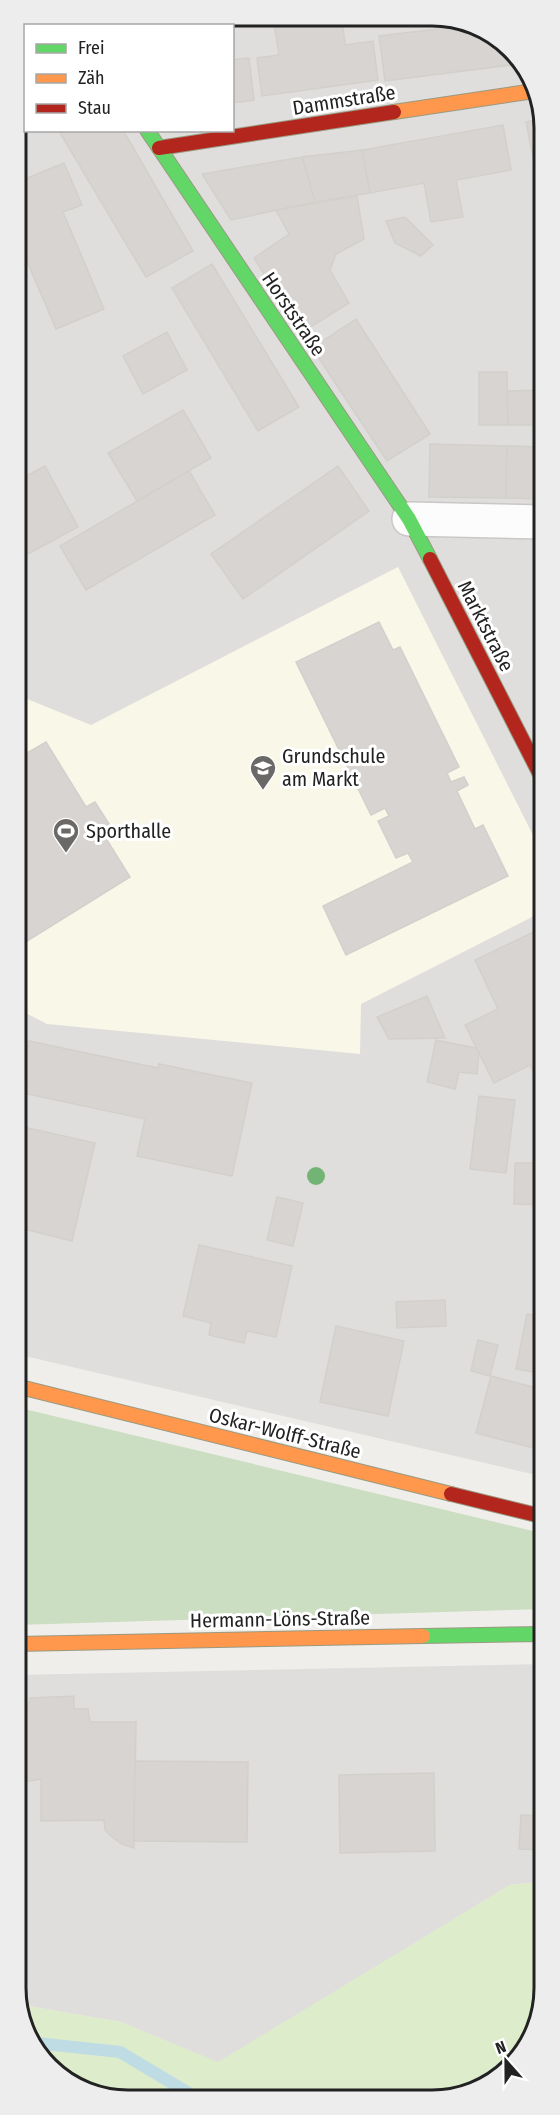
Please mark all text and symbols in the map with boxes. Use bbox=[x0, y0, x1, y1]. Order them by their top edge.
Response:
legend bbox=[24, 24, 234, 132]
text: Frei bbox=[78, 37, 104, 59]
text: Zäh bbox=[78, 67, 105, 89]
street label: Dammstraße bbox=[291, 80, 397, 120]
text: Stau bbox=[78, 97, 111, 119]
street label: Horststraße bbox=[257, 267, 331, 361]
street label: Marktstraße bbox=[453, 577, 519, 675]
place label: Grundschule am Markt bbox=[282, 744, 385, 791]
school or university icon: Grundschule am Markt bbox=[248, 753, 278, 791]
sports icon: Sporthalle bbox=[51, 816, 81, 854]
place label: Sporthalle bbox=[86, 819, 171, 843]
street label: Oskar-Wolff-Straße bbox=[206, 1403, 364, 1463]
street label: Hermann-Löns-Straße bbox=[190, 1605, 370, 1633]
north arrow bbox=[476, 2031, 536, 2091]
text: N bbox=[493, 2037, 509, 2058]

